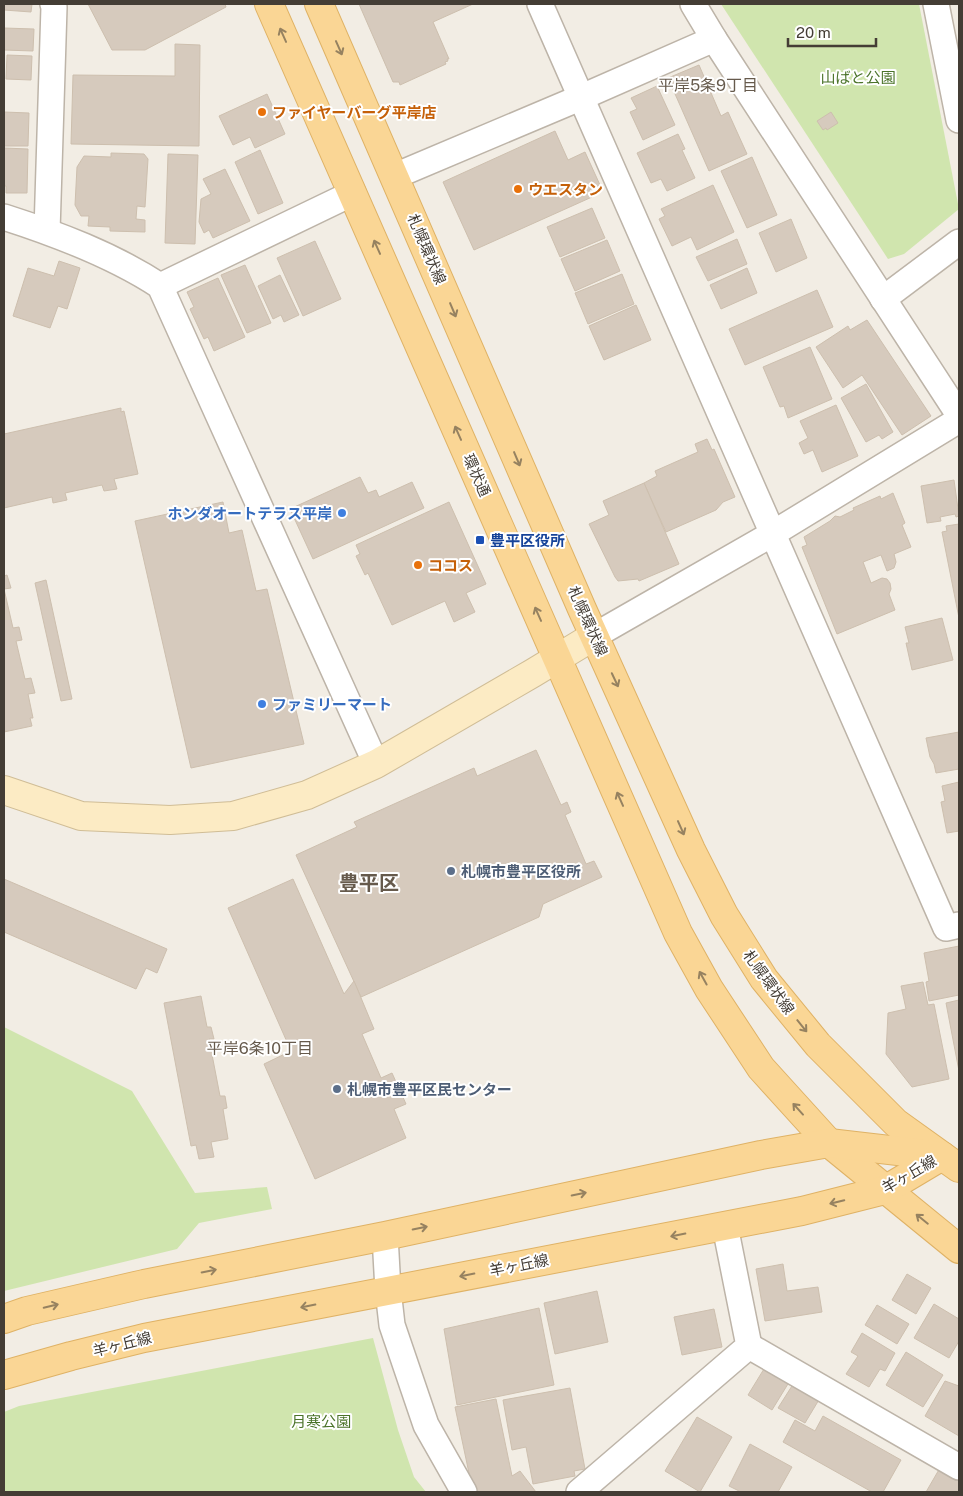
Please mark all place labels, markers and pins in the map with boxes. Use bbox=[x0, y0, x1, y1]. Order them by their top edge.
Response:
place label: ファイヤーバーグ平岸店 bbox=[272, 104, 436, 121]
marker: ファイヤーバーグ平岸店 bbox=[256, 106, 268, 118]
place label: ウエスタン bbox=[528, 181, 603, 198]
marker: ウエスタン bbox=[512, 183, 524, 195]
place label: ホンダオートテラス平岸 bbox=[167, 505, 332, 522]
marker: ホンダオートテラス平岸 bbox=[336, 507, 348, 519]
place label: 豊平区役所 bbox=[490, 532, 565, 549]
marker: 豊平区役所 bbox=[474, 534, 486, 546]
place label: ココス bbox=[428, 557, 473, 574]
marker: ココス bbox=[412, 559, 424, 571]
place label: ファミリーマート bbox=[272, 696, 392, 713]
marker: ファミリーマート bbox=[256, 698, 268, 710]
place label: 札幌市豊平区役所 bbox=[461, 863, 581, 880]
marker: 札幌市豊平区役所 bbox=[445, 865, 457, 877]
place label: 札幌市豊平区民センター bbox=[347, 1081, 512, 1098]
marker: 札幌市豊平区民センター bbox=[331, 1083, 343, 1095]

